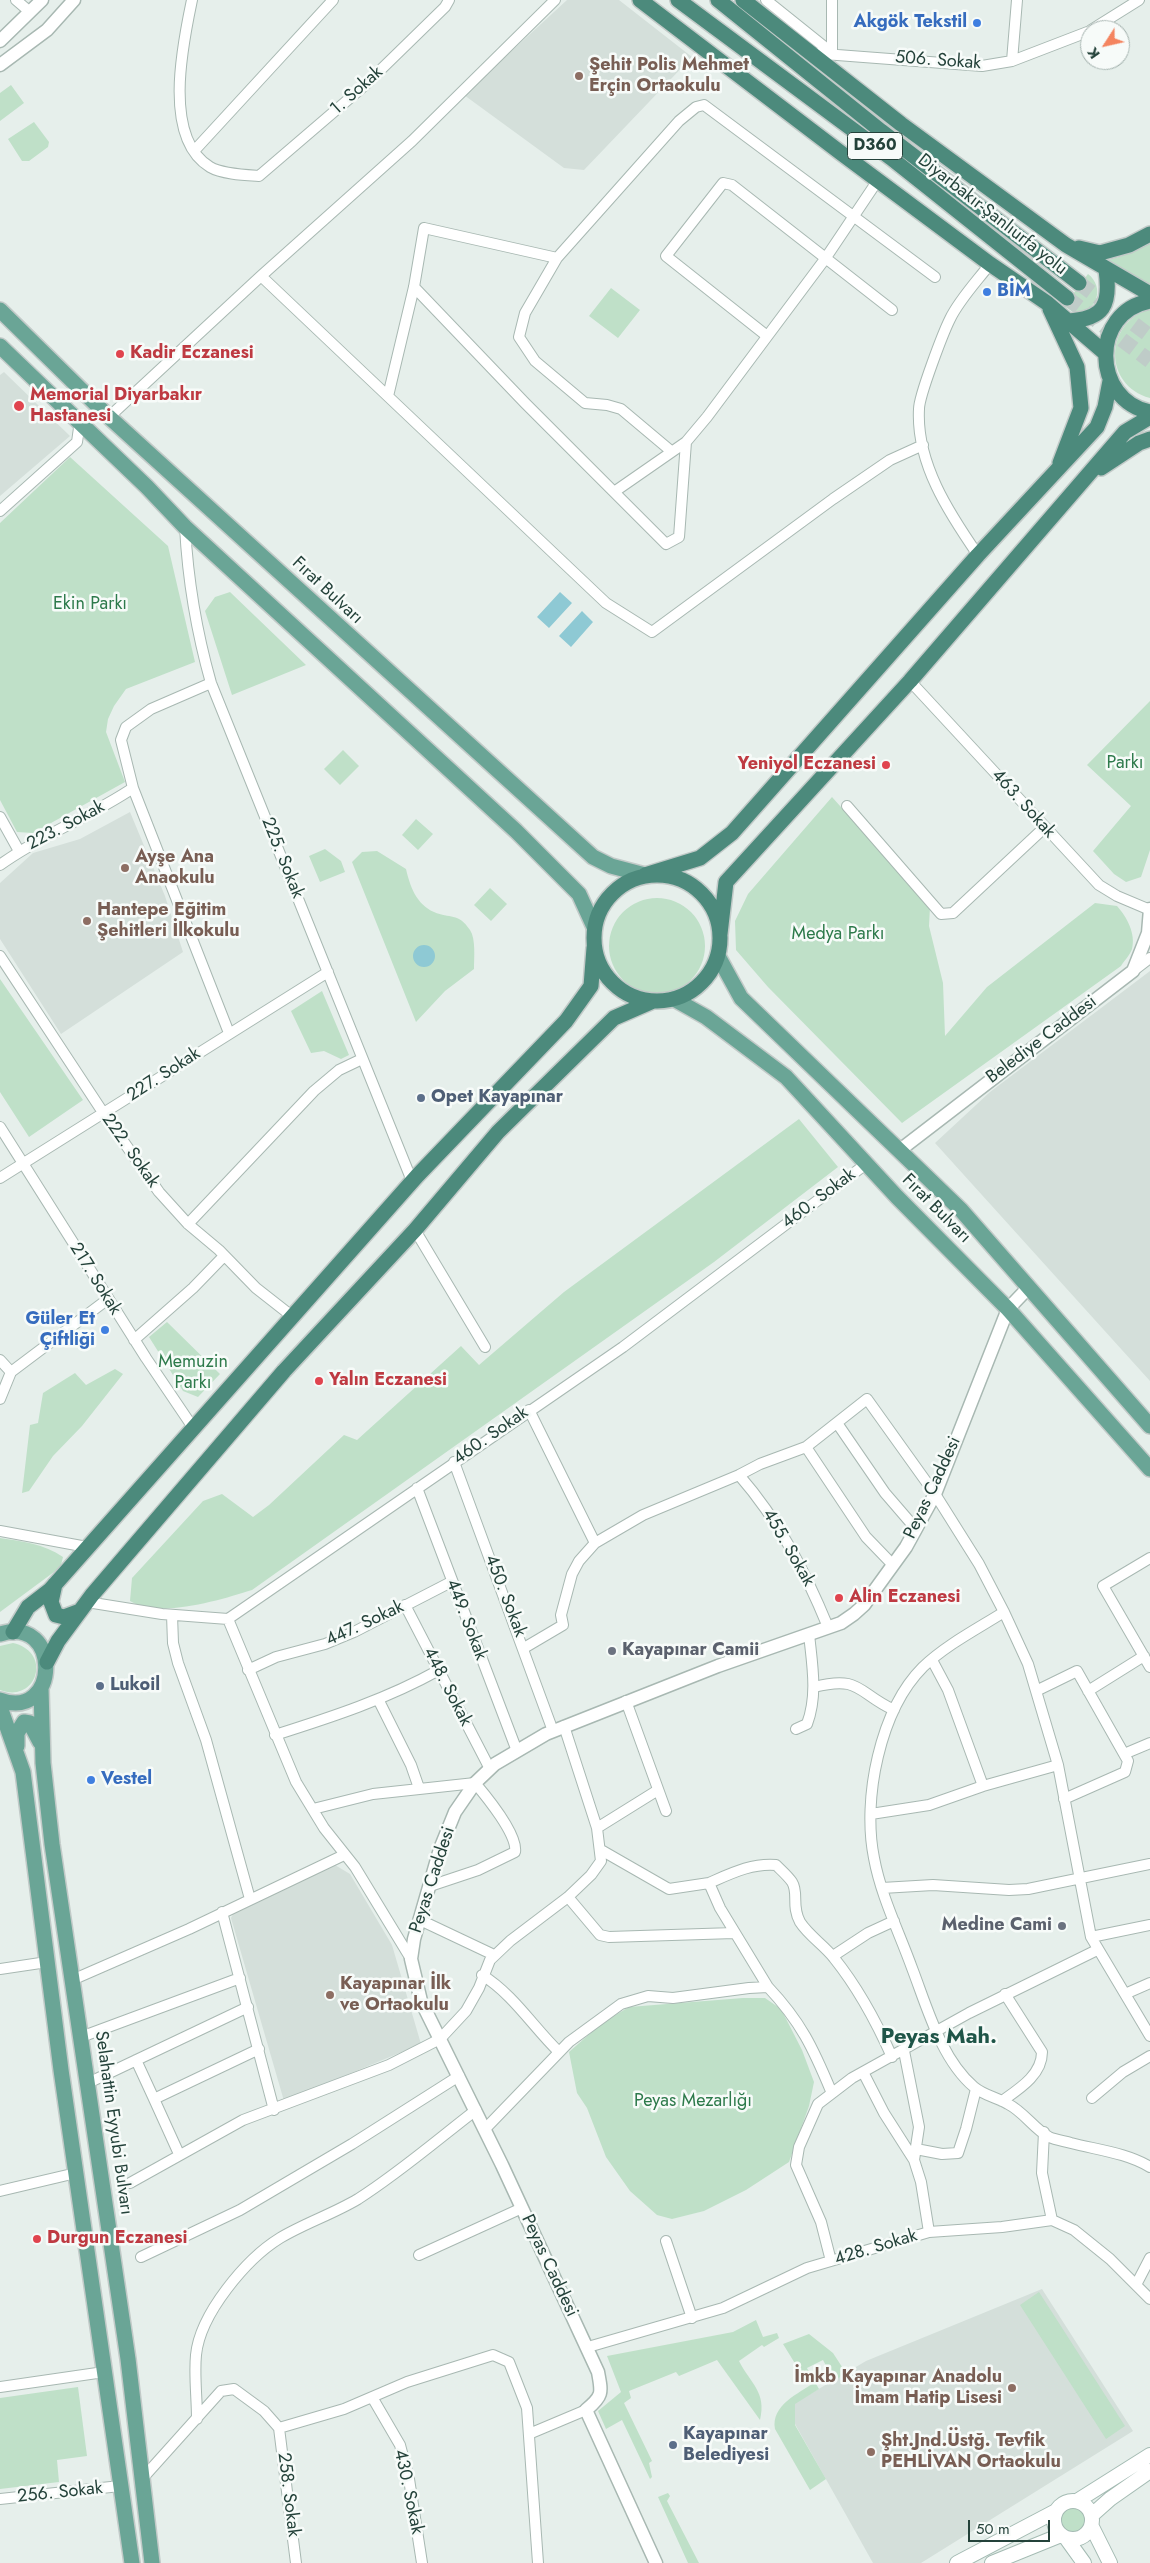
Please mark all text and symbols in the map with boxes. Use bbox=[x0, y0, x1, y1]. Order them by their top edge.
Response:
place label: Akgök Tekstil bbox=[854, 12, 967, 34]
marker: Akgök Tekstil bbox=[971, 17, 983, 29]
north arrow bbox=[1080, 20, 1130, 70]
text: K bbox=[1083, 43, 1105, 63]
street label: 506. Sokak bbox=[894, 47, 982, 75]
place label: Şehit Polis Mehmet Erçin Ortaokulu bbox=[589, 55, 749, 98]
street label: 1. Sokak bbox=[326, 62, 388, 120]
marker: Şehit Polis Mehmet Erçin Ortaokulu bbox=[573, 70, 585, 82]
road number: D360 bbox=[848, 132, 902, 160]
street label: Diyarbakır-Şanlıurfa yolu bbox=[913, 150, 1071, 280]
place label: BİM bbox=[997, 281, 1031, 303]
marker: BİM bbox=[981, 286, 993, 298]
place label: Kadir Eczanesi bbox=[130, 343, 254, 365]
marker: Kadir Eczanesi bbox=[114, 348, 126, 360]
place label: Memorial Diyarbakır Hastanesi bbox=[30, 385, 202, 428]
marker: Memorial Diyarbakır Hastanesi bbox=[12, 399, 26, 413]
street label: Fırat Bulvarı bbox=[287, 553, 367, 629]
park label: Ekin Parkı bbox=[53, 594, 127, 616]
park label: Parkı bbox=[1107, 753, 1143, 775]
place label: Yeniyol Eczanesi bbox=[738, 754, 876, 776]
marker: Yeniyol Eczanesi bbox=[880, 759, 892, 771]
street label: 463. Sokak bbox=[986, 765, 1060, 843]
street label: 223. Sokak bbox=[23, 797, 109, 855]
street label: 225. Sokak bbox=[256, 814, 308, 902]
place label: Ayşe Ana Anaokulu bbox=[135, 847, 215, 890]
marker: Ayşe Ana Anaokulu bbox=[119, 862, 131, 874]
place label: Hantepe Eğitim Şehitleri İlkokulu bbox=[97, 900, 240, 942]
marker: Hantepe Eğitim Şehitleri İlkokulu bbox=[81, 915, 93, 927]
park label: Medya Parkı bbox=[792, 924, 884, 946]
street label: Belediye Caddesi bbox=[983, 991, 1101, 1089]
street label: 227. Sokak bbox=[123, 1043, 205, 1107]
place label: Opet Kayapınar bbox=[431, 1087, 563, 1109]
marker: Opet Kayapınar bbox=[415, 1092, 427, 1104]
street label: 222. Sokak bbox=[97, 1110, 163, 1192]
street label: 460. Sokak bbox=[778, 1164, 860, 1234]
street label: Fırat Bulvarı bbox=[897, 1170, 975, 1248]
street label: 217. Sokak bbox=[64, 1239, 126, 1319]
place label: Güler Et Çiftliği bbox=[25, 1309, 95, 1352]
marker: Güler Et Çiftliği bbox=[99, 1324, 111, 1336]
park label: Memuzin Parkı bbox=[158, 1352, 228, 1395]
place label: Yalın Eczanesi bbox=[329, 1370, 447, 1392]
marker: Yalın Eczanesi bbox=[313, 1375, 325, 1387]
street label: 460. Sokak bbox=[449, 1402, 533, 1470]
street label: Peyas Caddesi bbox=[900, 1433, 966, 1543]
street label: 455. Sokak bbox=[757, 1505, 819, 1591]
street label: 450. Sokak bbox=[479, 1552, 531, 1640]
street label: 449. Sokak bbox=[441, 1576, 491, 1664]
place label: Alin Eczanesi bbox=[849, 1587, 960, 1609]
marker: Alin Eczanesi bbox=[833, 1592, 845, 1604]
street label: 447. Sokak bbox=[323, 1597, 407, 1651]
place label: Kayapınar Camii bbox=[622, 1640, 759, 1662]
street label: 448. Sokak bbox=[418, 1644, 476, 1730]
marker: Kayapınar Camii bbox=[606, 1645, 618, 1657]
place label: Lukoil bbox=[110, 1675, 160, 1697]
marker: Lukoil bbox=[94, 1680, 106, 1692]
place label: Vestel bbox=[101, 1769, 152, 1791]
marker: Vestel bbox=[85, 1774, 97, 1786]
street label: Peyas Caddesi bbox=[406, 1824, 460, 1936]
place label: Medine Cami bbox=[941, 1915, 1052, 1937]
marker: Medine Cami bbox=[1056, 1920, 1068, 1932]
place label: Kayapınar İlk ve Ortaokulu bbox=[340, 1974, 451, 2016]
marker: Kayapınar İlk ve Ortaokulu bbox=[324, 1989, 336, 2001]
district label: Peyas Mah. bbox=[881, 2025, 997, 2051]
street label: Selahattin Eyyubi Bulvarı bbox=[89, 2030, 137, 2216]
park label: Peyas Mezarlığı bbox=[634, 2091, 752, 2113]
street label: Peyas Caddesi bbox=[516, 2211, 582, 2321]
street label: 428. Sokak bbox=[832, 2225, 920, 2271]
place label: Durgun Eczanesi bbox=[47, 2228, 187, 2250]
marker: Durgun Eczanesi bbox=[31, 2233, 43, 2245]
place label: İmkb Kayapınar Anadolu İmam Hatip Lisesi bbox=[794, 2367, 1002, 2410]
marker: İmkb Kayapınar Anadolu İmam Hatip Lisesi bbox=[1006, 2382, 1018, 2394]
place label: Kayapınar Belediyesi bbox=[683, 2424, 769, 2466]
place label: Şht.Jnd.Üstğ. Tevfik PEHLİVAN Ortaokulu bbox=[881, 2431, 1061, 2474]
marker: Kayapınar Belediyesi bbox=[667, 2439, 679, 2451]
marker: Şht.Jnd.Üstğ. Tevfik PEHLİVAN Ortaokulu bbox=[865, 2446, 877, 2458]
street label: 430. Sokak bbox=[388, 2448, 428, 2536]
street label: 258. Sokak bbox=[272, 2452, 304, 2538]
street label: 256. Sokak bbox=[16, 2478, 104, 2508]
scale bar bbox=[970, 2510, 1052, 2542]
text: 50 m bbox=[976, 2518, 1010, 2540]

